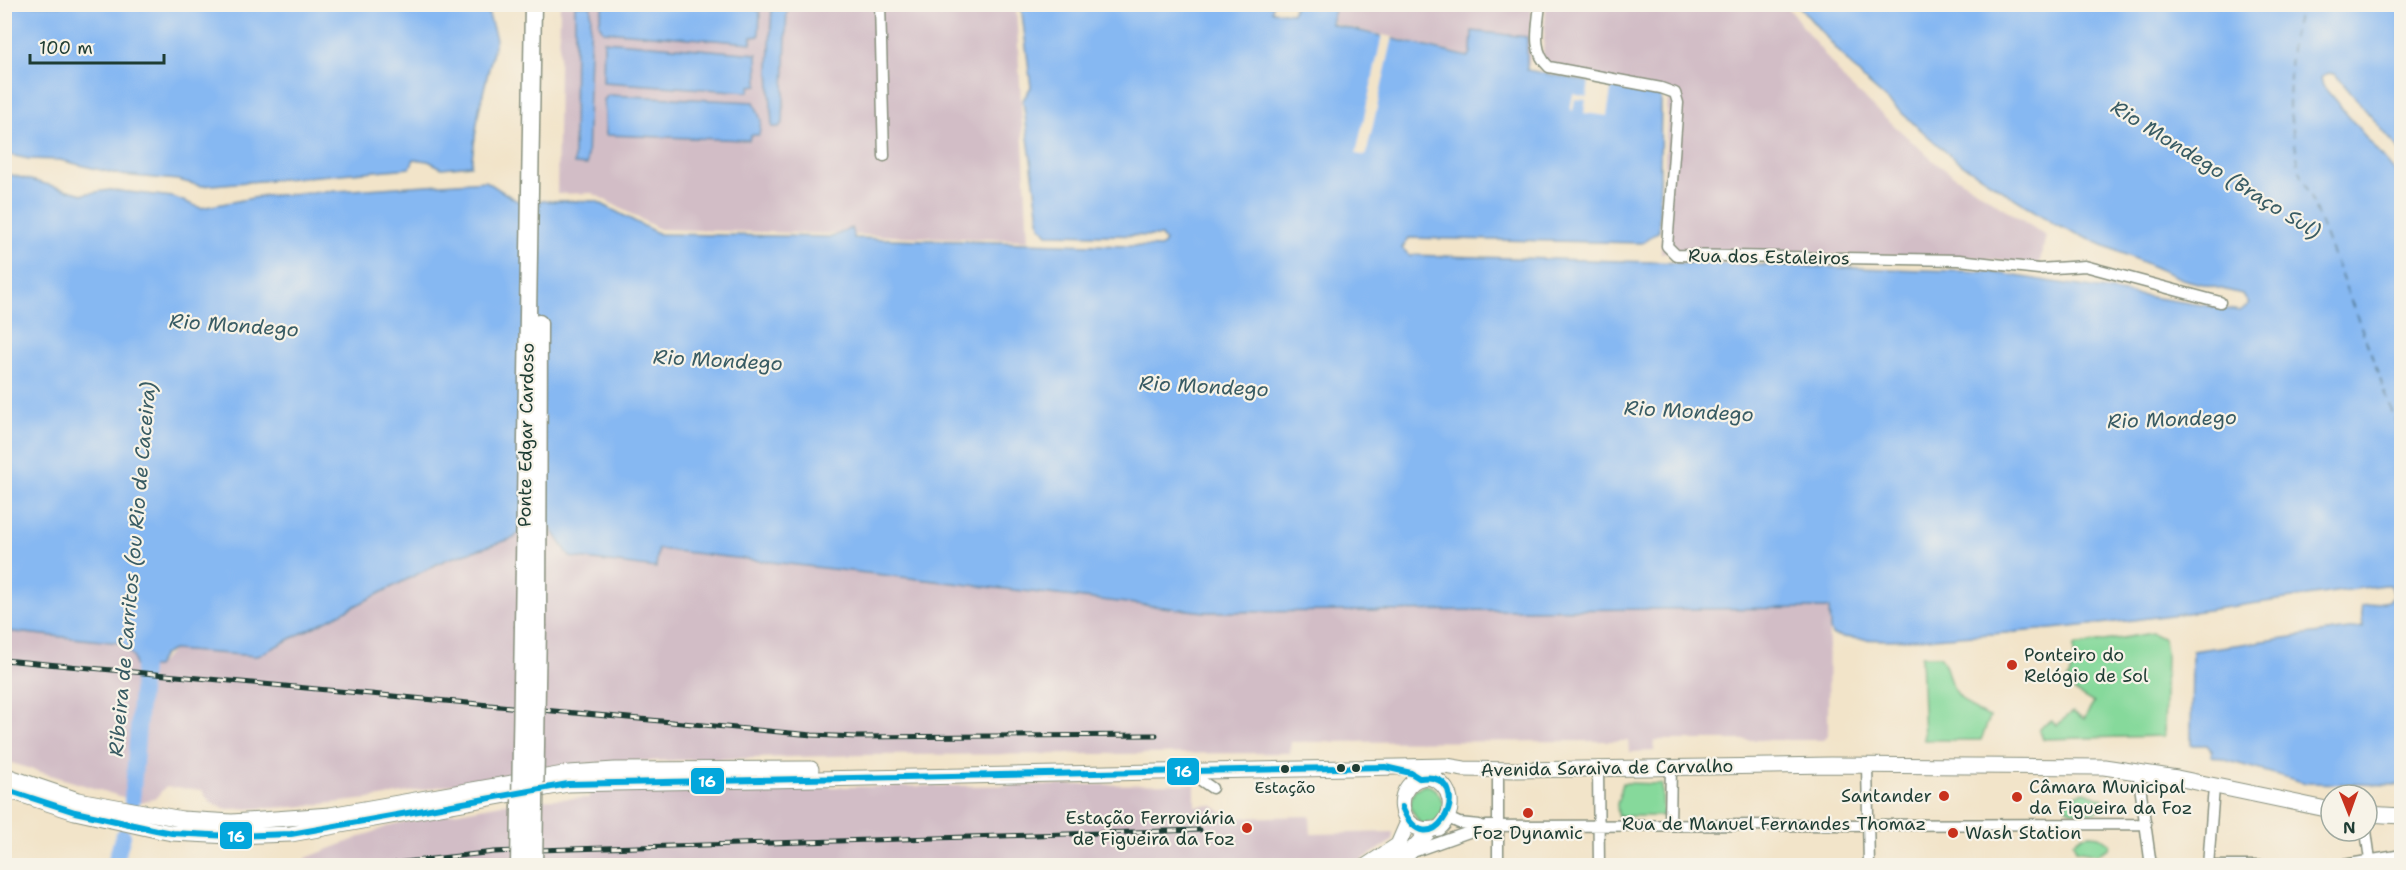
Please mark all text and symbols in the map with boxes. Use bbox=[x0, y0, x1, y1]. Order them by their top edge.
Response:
scale bar bbox=[30, 27, 164, 65]
text: 100 m bbox=[39, 36, 93, 60]
water label: Rio Mondego (Braço Sul) bbox=[2106, 94, 2326, 244]
street label: Rua dos Estaleiros bbox=[1688, 244, 1850, 270]
water label: Rio Mondego bbox=[168, 308, 300, 342]
street label: Ponte Edgar Cardoso bbox=[512, 343, 540, 527]
water label: Rio Mondego bbox=[653, 344, 783, 376]
water label: Rio Mondego bbox=[1139, 370, 1269, 402]
water label: Ribeira de Carritos (ou Rio de Caceira) bbox=[103, 381, 161, 757]
water label: Rio Mondego bbox=[1624, 395, 1754, 427]
water label: Rio Mondego bbox=[2107, 404, 2237, 434]
place label: Ponteiro do Relógio de Sol bbox=[2024, 643, 2149, 688]
marker: Ponteiro do Relógio de Sol bbox=[2005, 658, 2019, 672]
street label: Avenida Saraiva de Carvalho bbox=[1480, 754, 1734, 782]
line badge: 16 bbox=[1166, 757, 1200, 786]
text: 16 bbox=[1174, 761, 1192, 782]
unlabelled marker bbox=[1335, 762, 1347, 774]
unlabelled marker bbox=[1350, 762, 1362, 774]
marker: Estação bbox=[1279, 763, 1291, 775]
line badge: 16 bbox=[690, 767, 725, 795]
text: 16 bbox=[698, 771, 716, 792]
place label: Câmara Municipal da Figueira da Foz bbox=[2029, 775, 2192, 820]
place label: Estação bbox=[1254, 777, 1316, 798]
north arrow bbox=[2319, 783, 2379, 843]
place label: Santander bbox=[1841, 784, 1932, 808]
marker: Santander bbox=[1937, 789, 1951, 803]
marker: Câmara Municipal da Figueira da Foz bbox=[2010, 790, 2024, 804]
place label: Estação Ferroviária de Figueira da Foz bbox=[1066, 806, 1235, 851]
marker: Foz Dynamic bbox=[1521, 806, 1535, 820]
street label: Rua de Manuel Fernandes Thomaz bbox=[1622, 812, 1926, 836]
text: N bbox=[2343, 817, 2356, 838]
line badge: 16 bbox=[219, 821, 253, 850]
marker: Estação Ferroviária de Figueira da Foz bbox=[1240, 821, 1254, 835]
place label: Foz Dynamic bbox=[1473, 821, 1583, 845]
place label: Wash Station bbox=[1965, 821, 2081, 845]
text: 16 bbox=[227, 826, 245, 847]
marker: Wash Station bbox=[1946, 826, 1960, 840]

